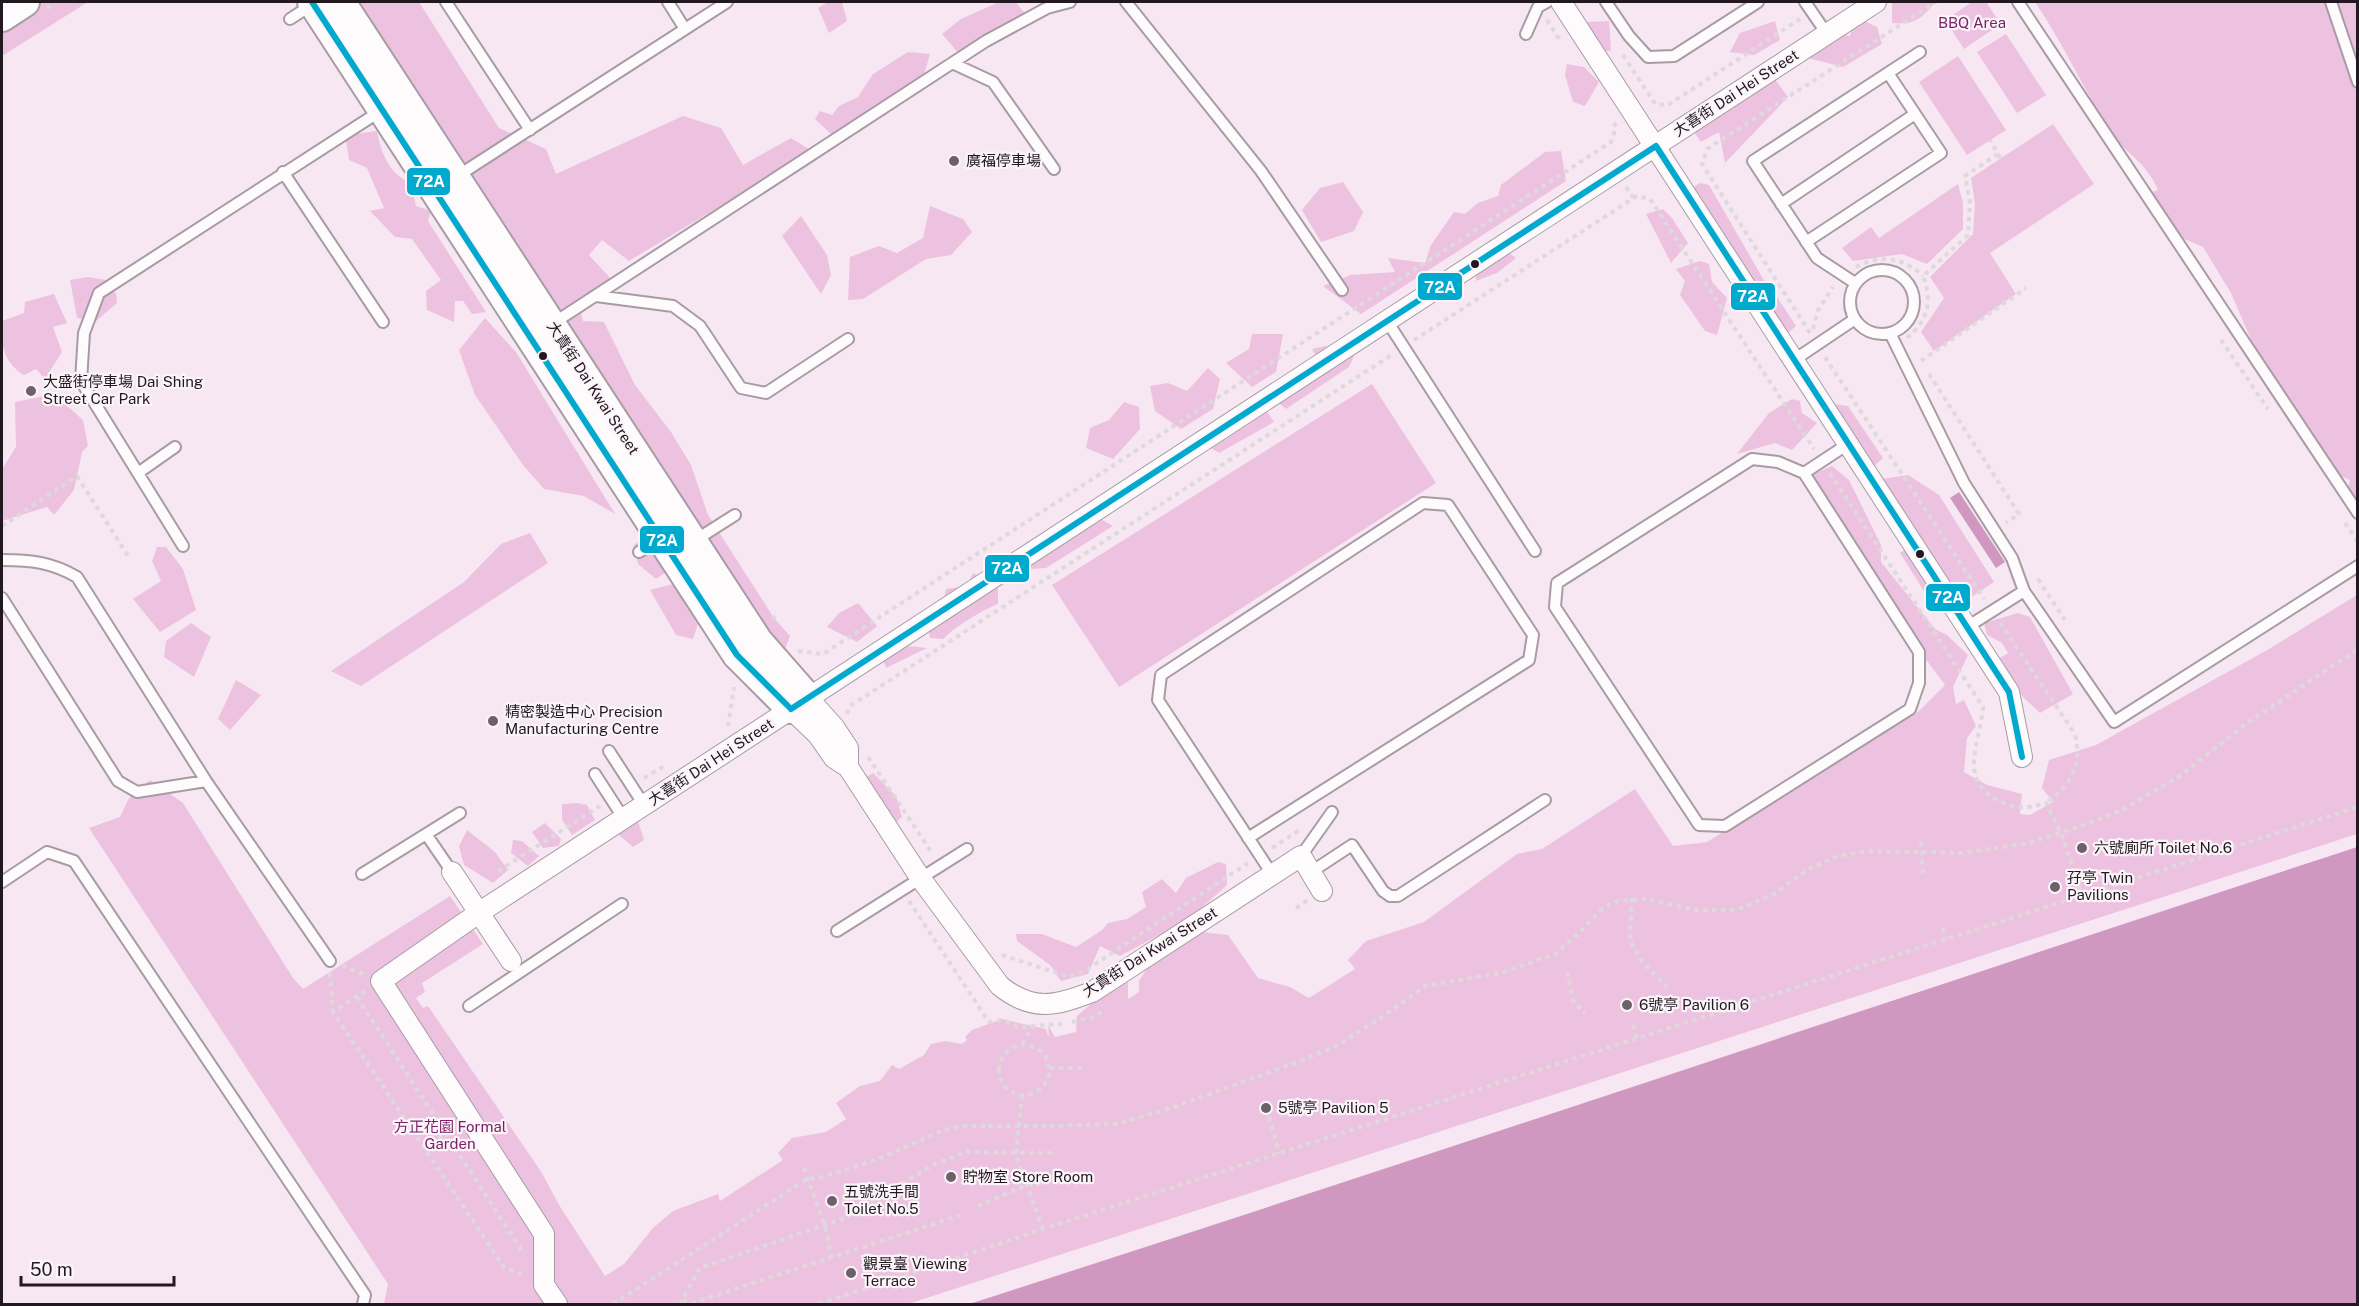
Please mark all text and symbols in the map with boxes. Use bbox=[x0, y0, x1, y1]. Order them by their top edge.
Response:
park label: BBQ Area bbox=[1938, 14, 2006, 31]
street label: 大喜街 Dai Hei Street bbox=[1670, 46, 1802, 139]
place label: 廣福停車場 bbox=[966, 152, 1041, 169]
marker: 廣福停車場 bbox=[947, 154, 961, 168]
line badge: 72A bbox=[406, 167, 451, 196]
text: 72A bbox=[413, 172, 445, 191]
unlabelled marker bbox=[1469, 258, 1481, 270]
line badge: 72A bbox=[1417, 272, 1463, 301]
text: 72A bbox=[1424, 278, 1456, 297]
line badge: 72A bbox=[1730, 282, 1776, 311]
text: 72A bbox=[1737, 287, 1769, 306]
street label: 大貴街 Dai Kwai Street bbox=[544, 318, 643, 458]
unlabelled marker bbox=[537, 350, 549, 362]
place label: 大盛街停車場 Dai Shing Street Car Park bbox=[43, 373, 203, 407]
marker: 大盛街停車場 Dai Shing Street Car Park bbox=[24, 384, 38, 398]
line badge: 72A bbox=[639, 525, 685, 554]
text: 72A bbox=[646, 531, 678, 550]
unlabelled marker bbox=[1914, 548, 1926, 560]
line badge: 72A bbox=[984, 554, 1030, 583]
text: 72A bbox=[991, 559, 1023, 578]
line badge: 72A bbox=[1925, 583, 1971, 612]
text: 72A bbox=[1932, 588, 1964, 607]
place label: 精密製造中心 Precision Manufacturing Centre bbox=[505, 703, 663, 737]
marker: 精密製造中心 Precision Manufacturing Centre bbox=[486, 714, 500, 728]
street label: 大喜街 Dai Hei Street bbox=[645, 715, 777, 808]
place label: 六號廁所 Toilet No.6 bbox=[2094, 839, 2232, 856]
marker: 六號廁所 Toilet No.6 bbox=[2075, 841, 2089, 855]
place label: 孖亭 Twin Pavilions bbox=[2067, 869, 2133, 903]
marker: 孖亭 Twin Pavilions bbox=[2048, 880, 2062, 894]
street label: 大貴街 Dai Kwai Street bbox=[1079, 903, 1220, 1000]
place label: 6號亭 Pavilion 6 bbox=[1639, 996, 1749, 1013]
marker: 6號亭 Pavilion 6 bbox=[1620, 998, 1634, 1012]
place label: 5號亭 Pavilion 5 bbox=[1278, 1099, 1389, 1116]
marker: 5號亭 Pavilion 5 bbox=[1259, 1101, 1273, 1115]
park label: 方正花園 Formal Garden bbox=[394, 1118, 506, 1152]
place label: 貯物室 Store Room bbox=[963, 1168, 1093, 1185]
marker: 貯物室 Store Room bbox=[944, 1170, 958, 1184]
place label: 五號洗手間 Toilet No.5 bbox=[844, 1183, 919, 1217]
marker: 五號洗手間 Toilet No.5 bbox=[825, 1194, 839, 1208]
scale bar bbox=[21, 1249, 174, 1287]
place label: 觀景臺 Viewing Terrace bbox=[863, 1255, 967, 1289]
text: 50 m bbox=[30, 1259, 73, 1280]
marker: 觀景臺 Viewing Terrace bbox=[844, 1266, 858, 1280]

